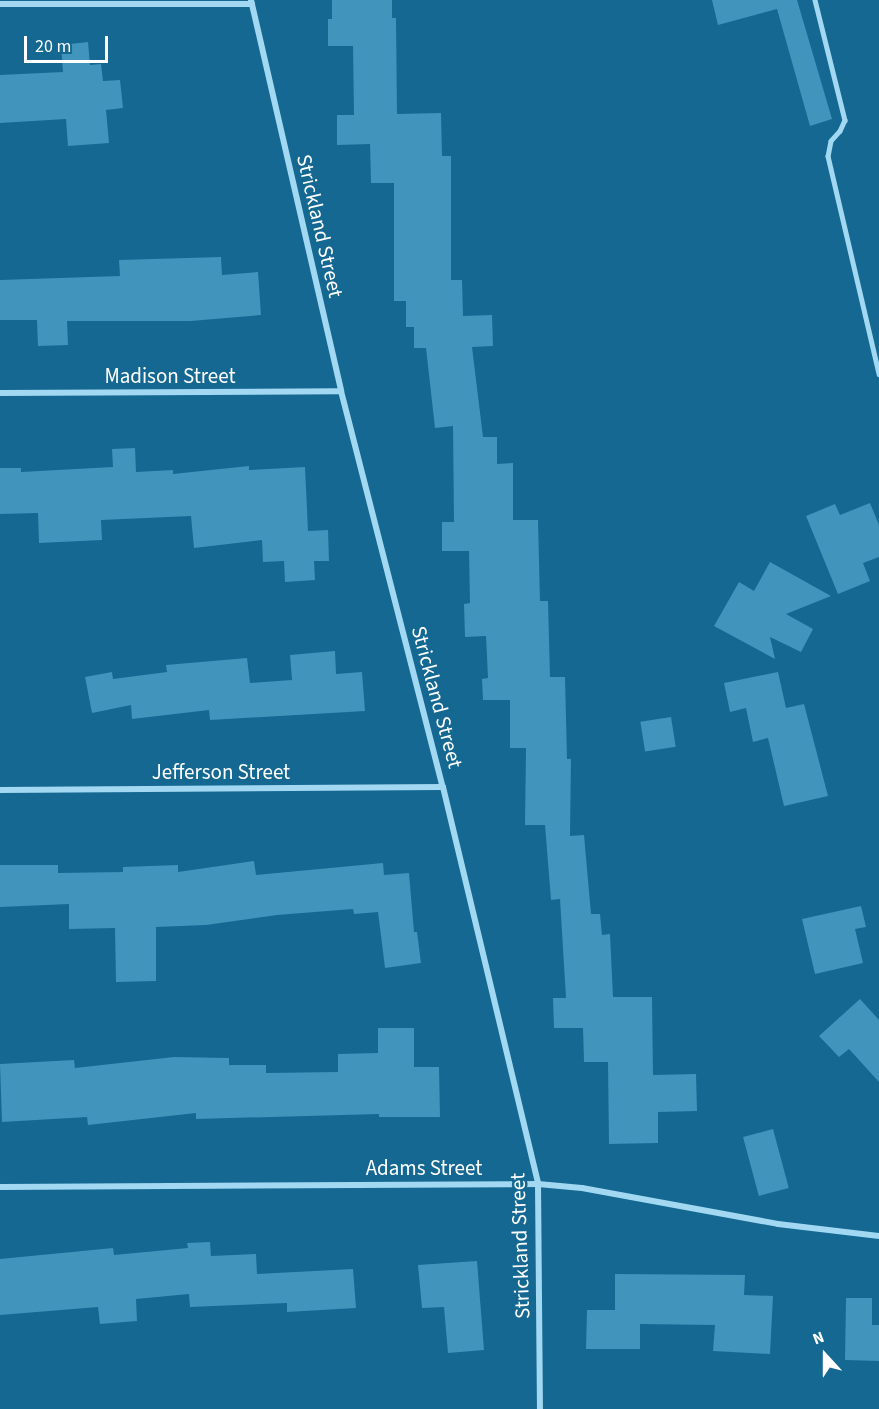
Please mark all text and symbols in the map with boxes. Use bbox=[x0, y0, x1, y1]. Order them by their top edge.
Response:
scale bar bbox=[27, 24, 111, 62]
text: 20 m bbox=[35, 34, 71, 59]
street label: Strickland Street bbox=[291, 152, 349, 300]
street label: Madison Street bbox=[104, 363, 236, 389]
street label: Strickland Street bbox=[406, 623, 468, 771]
street label: Jefferson Street bbox=[152, 759, 290, 785]
street label: Adams Street bbox=[366, 1155, 482, 1181]
street label: Strickland Street bbox=[505, 1173, 535, 1319]
north arrow bbox=[795, 1325, 855, 1385]
text: N bbox=[810, 1326, 827, 1350]

